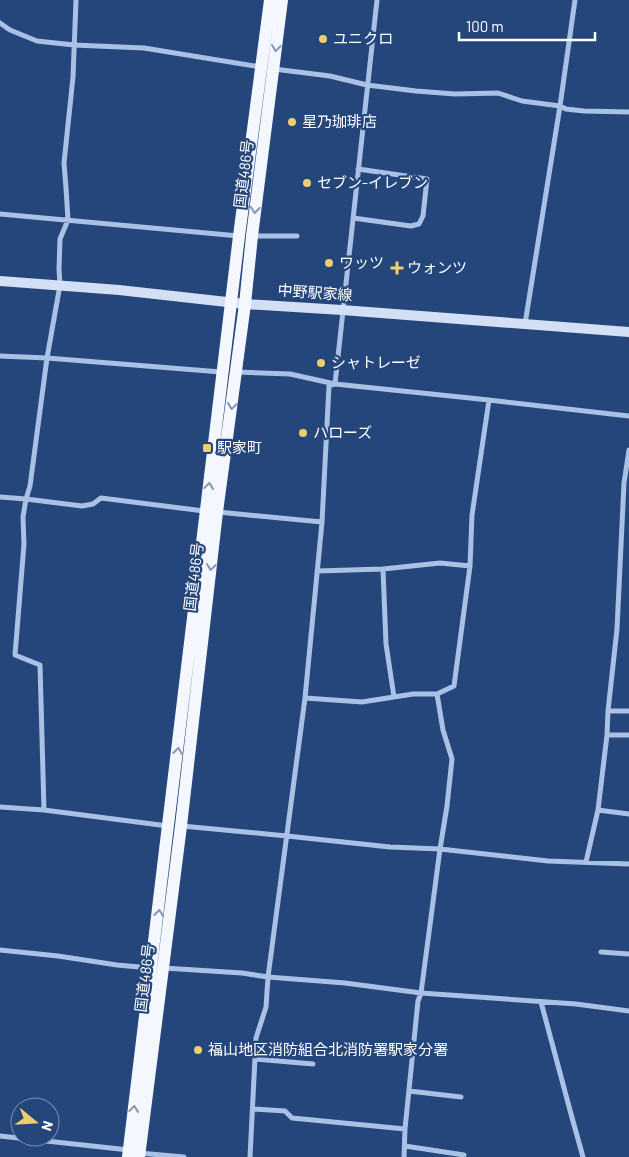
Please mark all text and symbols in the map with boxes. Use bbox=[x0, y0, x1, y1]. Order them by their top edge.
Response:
scale bar bbox=[459, 10, 595, 42]
text: 100 m bbox=[466, 17, 504, 35]
place label: ユニクロ bbox=[333, 29, 393, 47]
marker: ユニクロ bbox=[317, 33, 329, 45]
one-way arrow bbox=[271, 45, 282, 53]
place label: 星乃珈琲店 bbox=[302, 112, 377, 130]
marker: 星乃珈琲店 bbox=[286, 116, 298, 128]
street label: 国道486号 bbox=[230, 139, 256, 209]
place label: セブン-イレブン bbox=[317, 173, 428, 191]
marker: セブン-イレブン bbox=[301, 177, 313, 189]
one-way arrow bbox=[251, 205, 261, 214]
place label: ワッツ bbox=[339, 253, 384, 271]
marker: ワッツ bbox=[323, 257, 335, 269]
place label: ウォンツ bbox=[407, 258, 467, 276]
marker: ウォンツ bbox=[391, 262, 403, 274]
street label: 中野駅家線 bbox=[277, 280, 353, 304]
place label: シャトレーゼ bbox=[331, 353, 421, 371]
marker: シャトレーゼ bbox=[315, 357, 327, 369]
one-way arrow bbox=[227, 402, 238, 410]
place label: ハローズ bbox=[313, 423, 372, 441]
marker: ハローズ bbox=[297, 427, 309, 439]
place label: 駅家町 bbox=[217, 438, 262, 456]
marker: 駅家町 bbox=[201, 442, 213, 454]
one-way arrow bbox=[203, 481, 214, 489]
street label: 国道486号 bbox=[180, 542, 206, 612]
one-way arrow bbox=[206, 563, 217, 571]
one-way arrow bbox=[172, 747, 183, 755]
one-way arrow bbox=[153, 908, 163, 917]
street label: 国道486号 bbox=[131, 943, 157, 1013]
place label: 福山地区消防組合北消防署駅家分署 bbox=[208, 1040, 448, 1058]
marker: 福山地区消防組合北消防署駅家分署 bbox=[192, 1044, 204, 1056]
north arrow bbox=[10, 1097, 60, 1147]
one-way arrow bbox=[129, 1104, 139, 1113]
text: N bbox=[38, 1119, 57, 1133]

